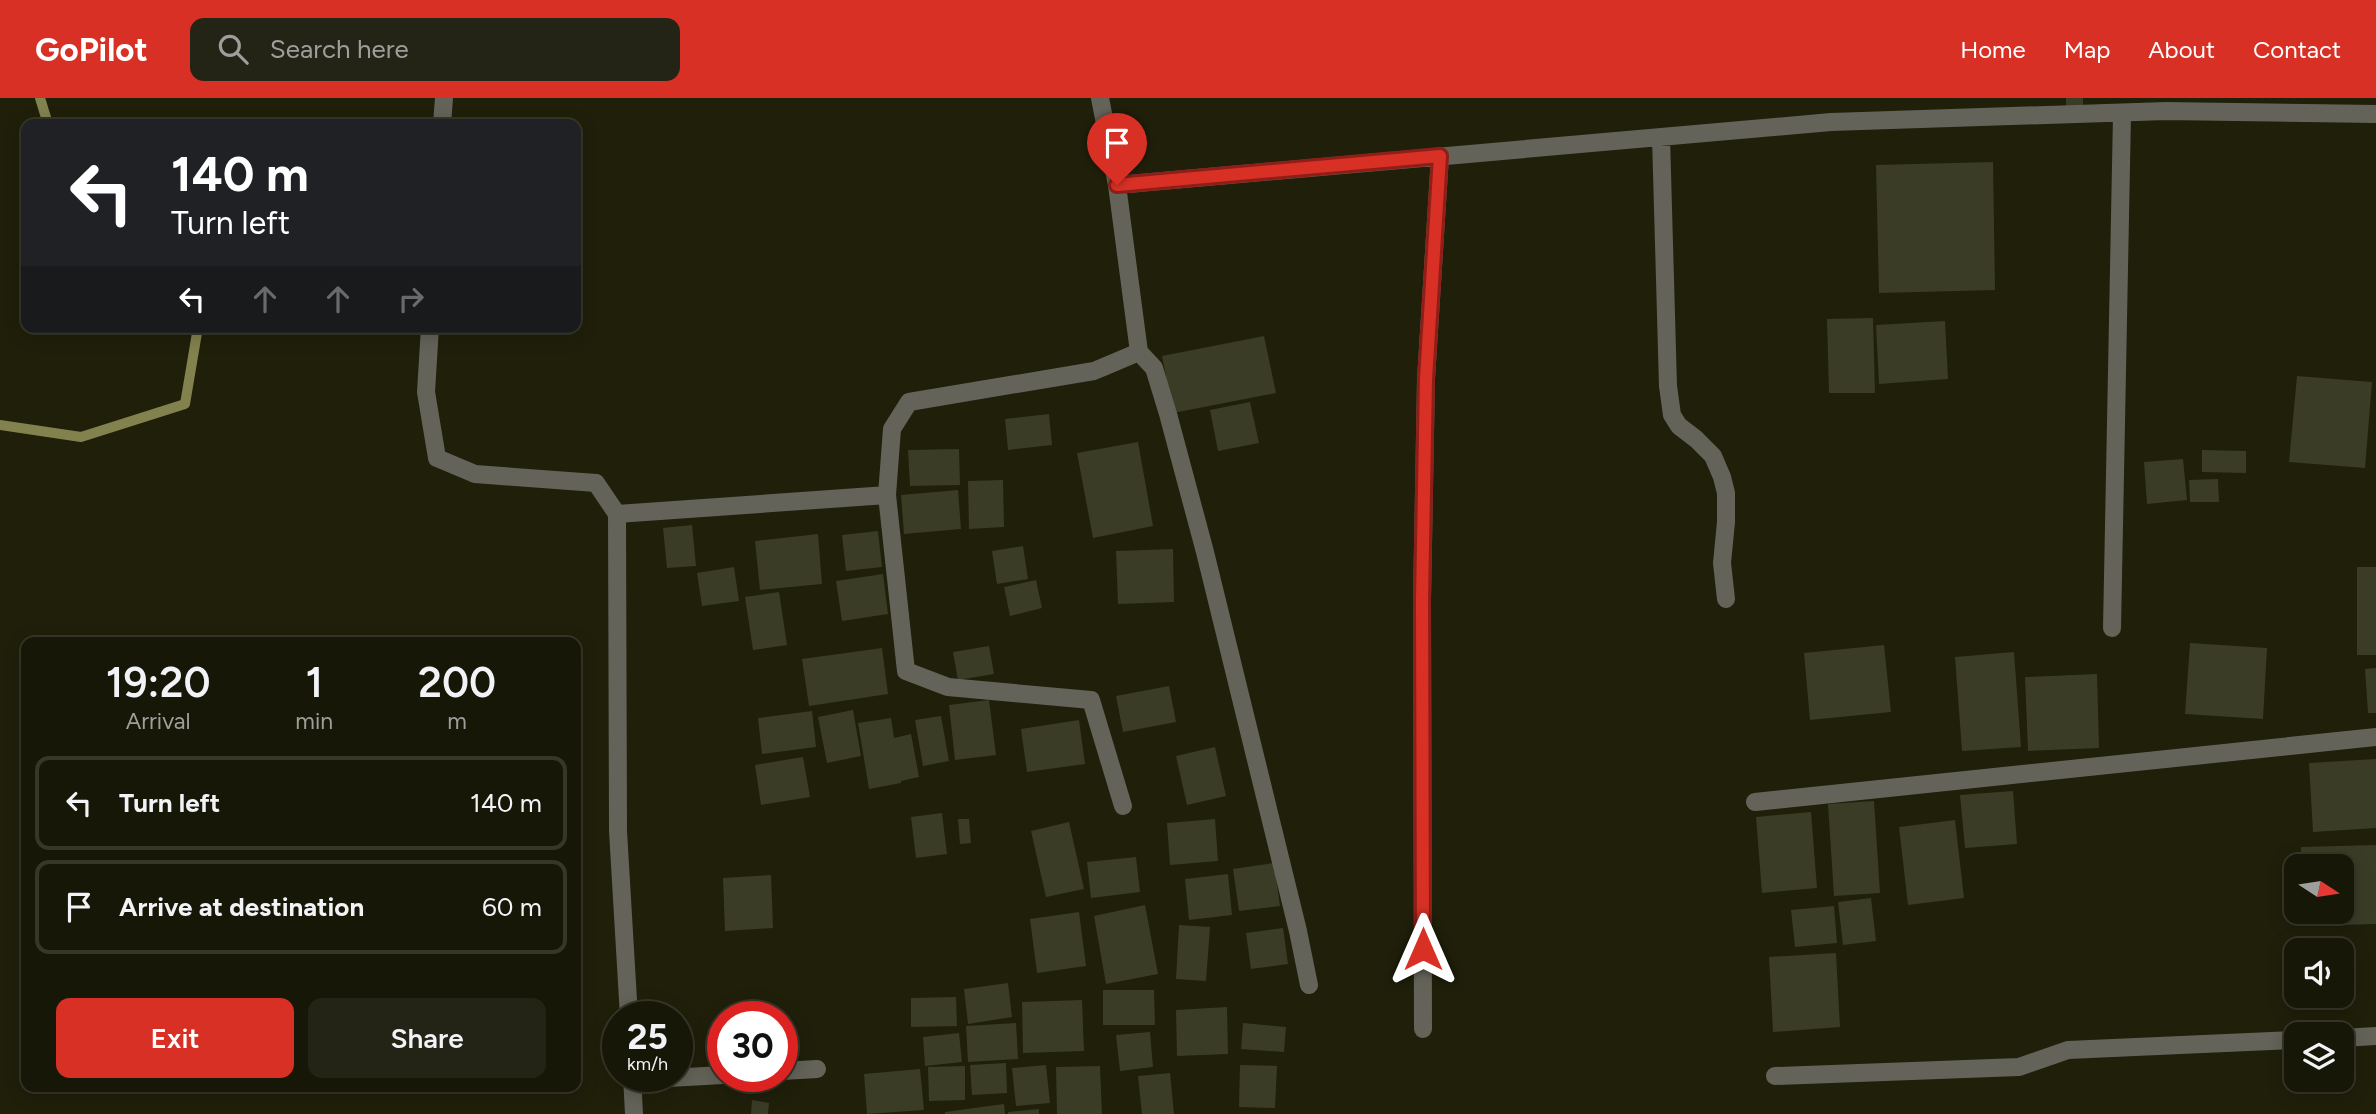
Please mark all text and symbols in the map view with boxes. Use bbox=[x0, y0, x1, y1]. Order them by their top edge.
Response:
search box bbox=[190, 18, 680, 81]
text: GoPilot bbox=[35, 30, 148, 69]
icon: search bbox=[214, 30, 252, 68]
text: Search here bbox=[270, 33, 409, 65]
text: Home bbox=[1960, 35, 2026, 64]
text: Map bbox=[2064, 35, 2110, 64]
text: About bbox=[2148, 35, 2215, 64]
text: Contact bbox=[2253, 35, 2341, 64]
pin bbox=[1087, 113, 1147, 185]
icon: arrive bbox=[1098, 124, 1136, 162]
text: 140 m bbox=[171, 144, 309, 203]
icon: left bbox=[56, 147, 147, 238]
text: Turn left bbox=[171, 204, 290, 242]
icon: left bbox=[173, 280, 211, 318]
icon: ahead bbox=[246, 280, 284, 318]
icon: ahead bbox=[319, 280, 357, 318]
icon: right bbox=[392, 280, 430, 318]
text: 19:20 bbox=[106, 657, 210, 708]
text: 1 bbox=[305, 657, 323, 708]
text: 200 bbox=[418, 657, 496, 708]
text: Arrival bbox=[126, 707, 191, 735]
text: min bbox=[295, 707, 333, 735]
text: m bbox=[447, 707, 467, 735]
icon: left bbox=[60, 784, 98, 822]
text: Turn left bbox=[119, 787, 220, 819]
text: 140 m bbox=[470, 787, 542, 819]
north arrow bbox=[2284, 854, 2354, 924]
map controls bbox=[2284, 854, 2354, 1092]
icon: arrive bbox=[60, 888, 98, 926]
text: Arrive at destination bbox=[119, 891, 364, 923]
text: 60 m bbox=[482, 891, 542, 923]
position arrow bbox=[1386, 912, 1460, 986]
button: sound bbox=[2284, 938, 2354, 1008]
button: Exit bbox=[56, 998, 294, 1078]
button: Share bbox=[308, 998, 546, 1078]
speed limit sign: 30 bbox=[707, 1001, 798, 1092]
text: 25 bbox=[627, 1016, 668, 1058]
button: layers bbox=[2284, 1022, 2354, 1092]
text: km/h bbox=[627, 1053, 668, 1075]

